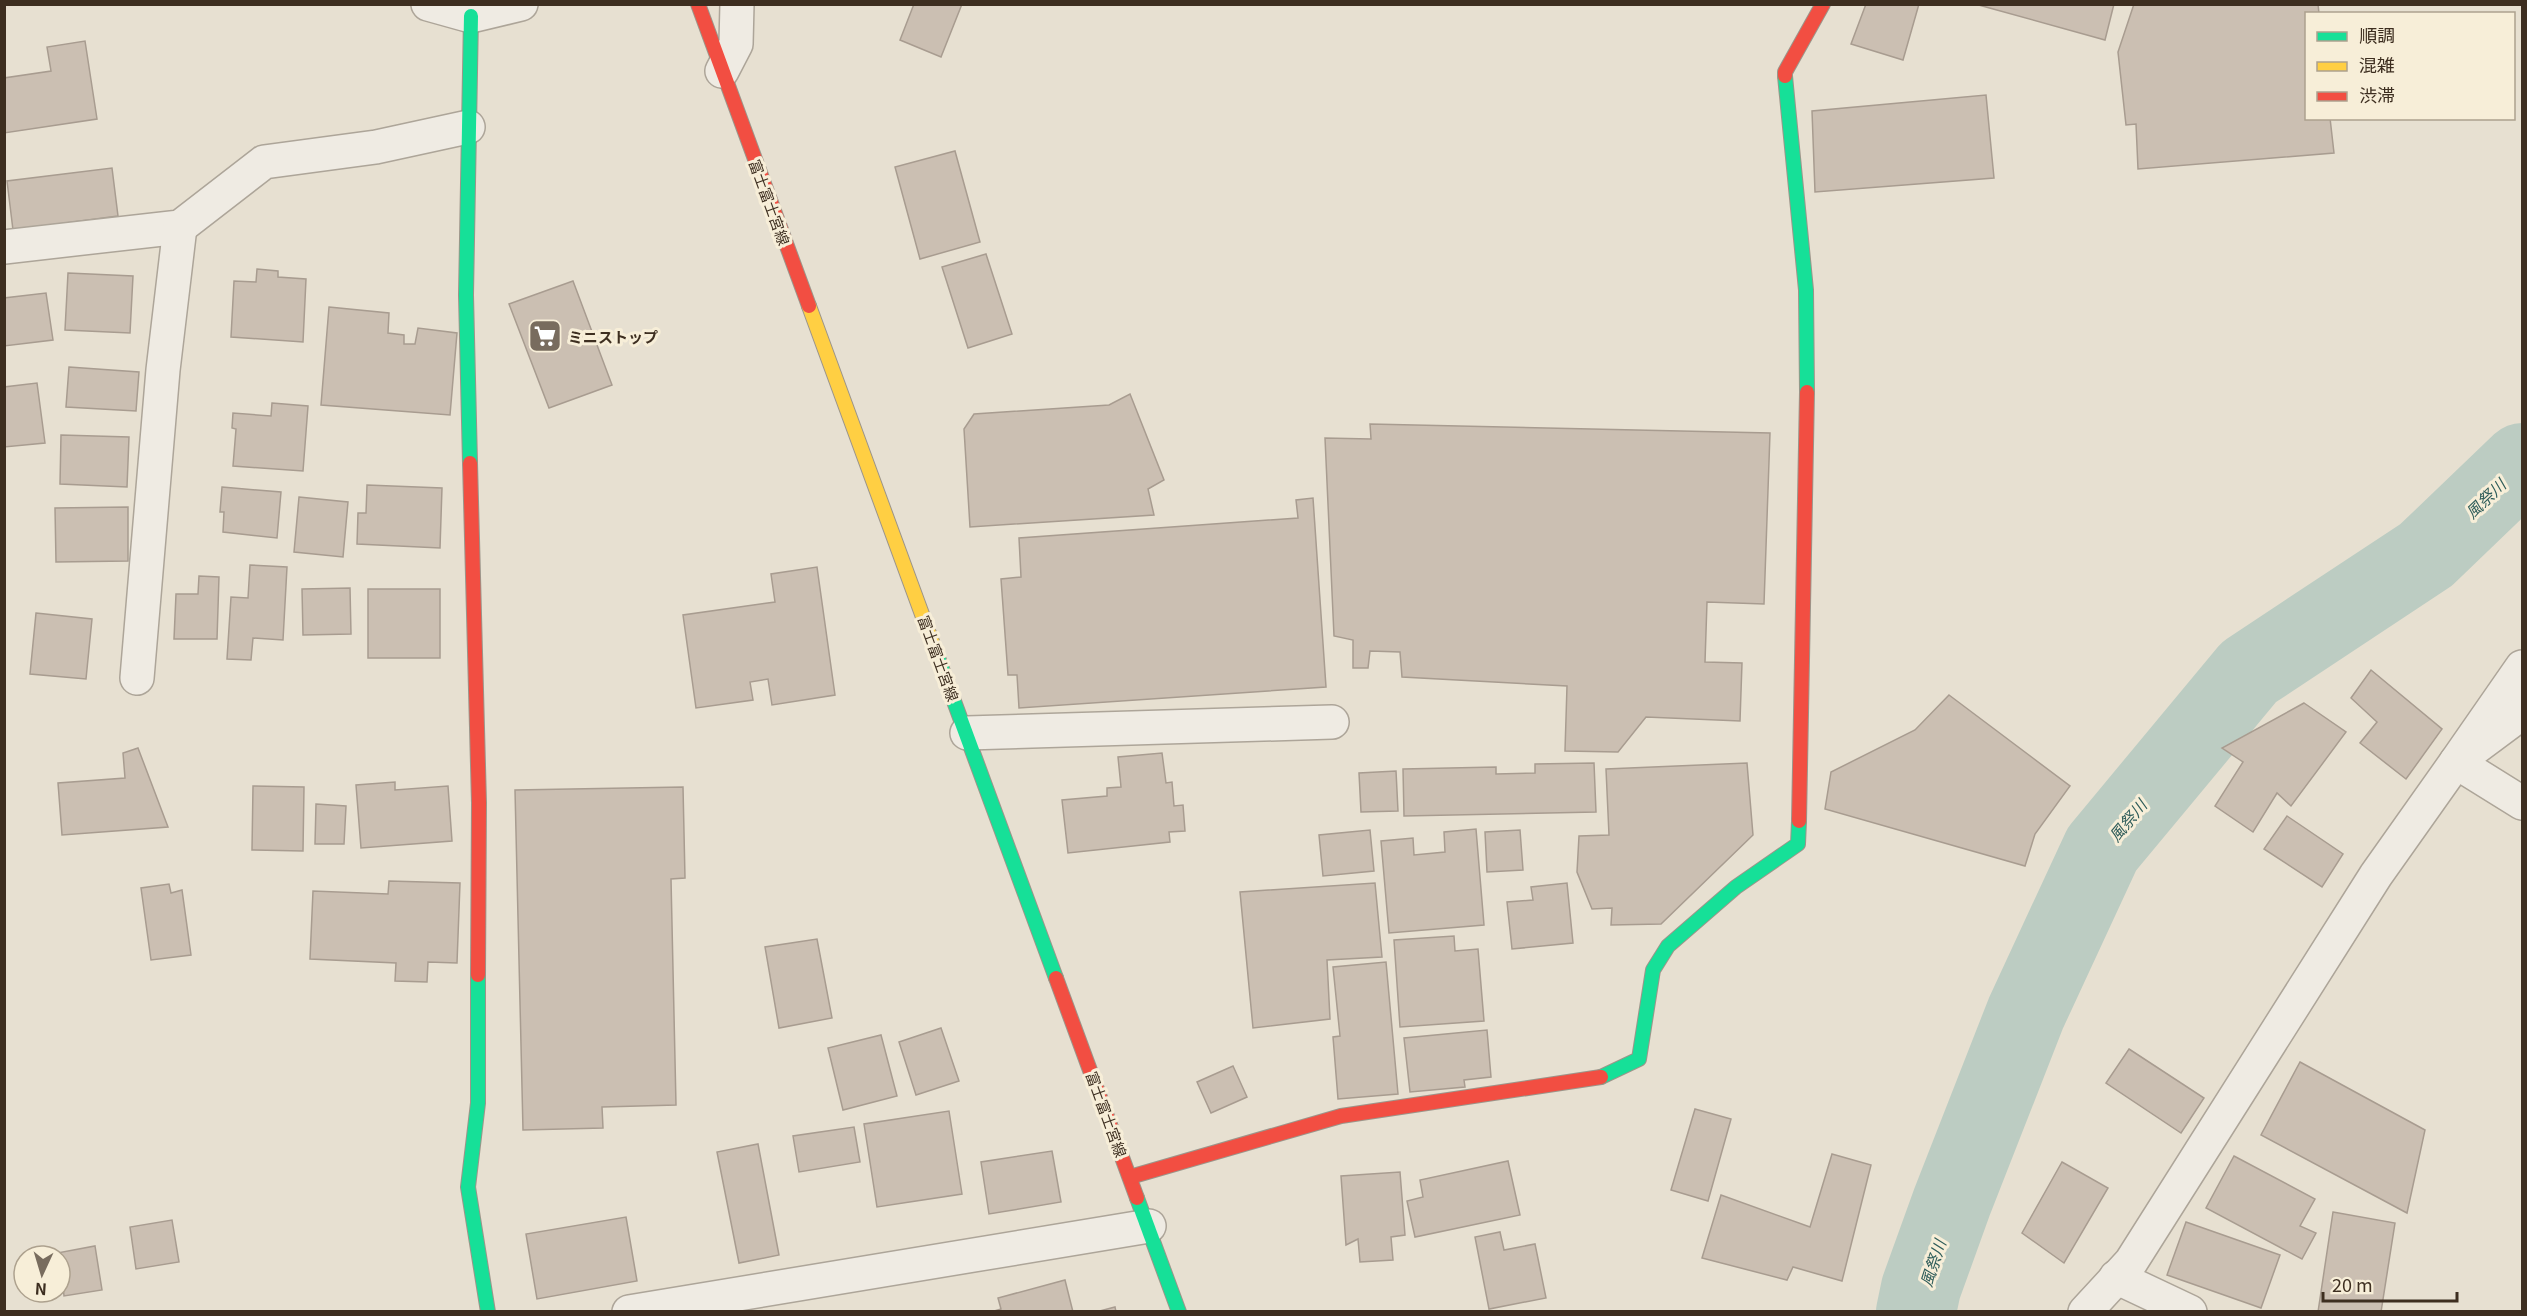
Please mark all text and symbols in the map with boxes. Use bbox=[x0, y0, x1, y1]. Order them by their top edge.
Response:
legend bbox=[2305, 12, 2515, 120]
text: 順調 bbox=[2359, 21, 2395, 47]
text: 混雑 bbox=[2359, 51, 2395, 77]
text: 渋滞 bbox=[2359, 81, 2395, 107]
street label: 富士富士宮線 bbox=[745, 156, 795, 248]
supermarket icon: ミニストップ bbox=[527, 318, 563, 354]
place label: ミニストップ bbox=[568, 326, 658, 347]
water label: 風祭川 bbox=[2459, 471, 2512, 523]
street label: 富士富士宮線 bbox=[914, 612, 964, 704]
water label: 風祭川 bbox=[2102, 792, 2153, 846]
street label: 富士富士宮線 bbox=[1082, 1068, 1132, 1160]
water label: 風祭川 bbox=[1913, 1235, 1951, 1290]
north arrow bbox=[12, 1244, 72, 1304]
scale bar bbox=[2323, 1265, 2456, 1303]
text: 20 m bbox=[2332, 1271, 2373, 1297]
text: N bbox=[34, 1278, 48, 1302]

